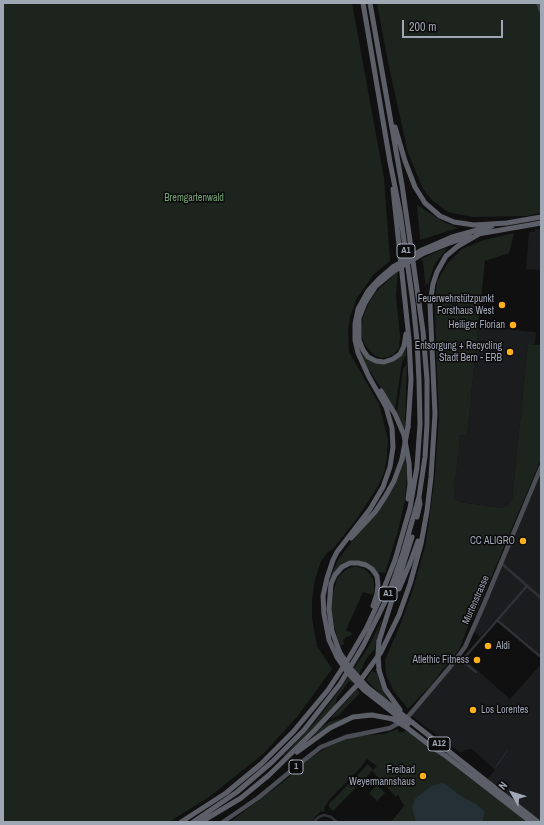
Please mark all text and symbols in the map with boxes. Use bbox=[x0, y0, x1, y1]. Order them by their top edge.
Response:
scale bar bbox=[404, 12, 505, 38]
text: 200 m bbox=[409, 19, 436, 35]
park label: Bremgartenwald bbox=[164, 192, 224, 204]
road number: A1 bbox=[397, 244, 415, 258]
place label: Feuerwehrstützpunkt Forsthaus West bbox=[418, 293, 494, 316]
marker: Feuerwehrstützpunkt Forsthaus West bbox=[497, 300, 507, 310]
place label: Heiliger Florian bbox=[448, 319, 505, 331]
marker: Heiliger Florian bbox=[508, 320, 518, 330]
place label: Entsorgung + Recycling Stadt Bern - ERB bbox=[415, 340, 502, 364]
marker: Entsorgung + Recycling Stadt Bern - ERB bbox=[505, 347, 515, 357]
place label: CC ALIGRO bbox=[470, 535, 515, 547]
marker: CC ALIGRO bbox=[518, 536, 528, 546]
street label: Murtenstrasse bbox=[460, 574, 492, 626]
road number: A1 bbox=[379, 587, 397, 601]
place label: Aldi bbox=[496, 640, 510, 652]
marker: Aldi bbox=[483, 641, 493, 651]
place label: Atlethic Fitness bbox=[412, 654, 469, 666]
marker: Atlethic Fitness bbox=[472, 655, 482, 665]
place label: Los Lorentes bbox=[481, 704, 528, 716]
marker: Los Lorentes bbox=[468, 705, 478, 715]
road number: A12 bbox=[428, 737, 450, 751]
road number: 1 bbox=[289, 760, 303, 774]
place label: Freibad Weyermannshaus bbox=[349, 764, 415, 788]
marker: Freibad Weyermannshaus bbox=[418, 771, 428, 781]
north arrow bbox=[492, 773, 532, 813]
text: N bbox=[495, 779, 510, 792]

